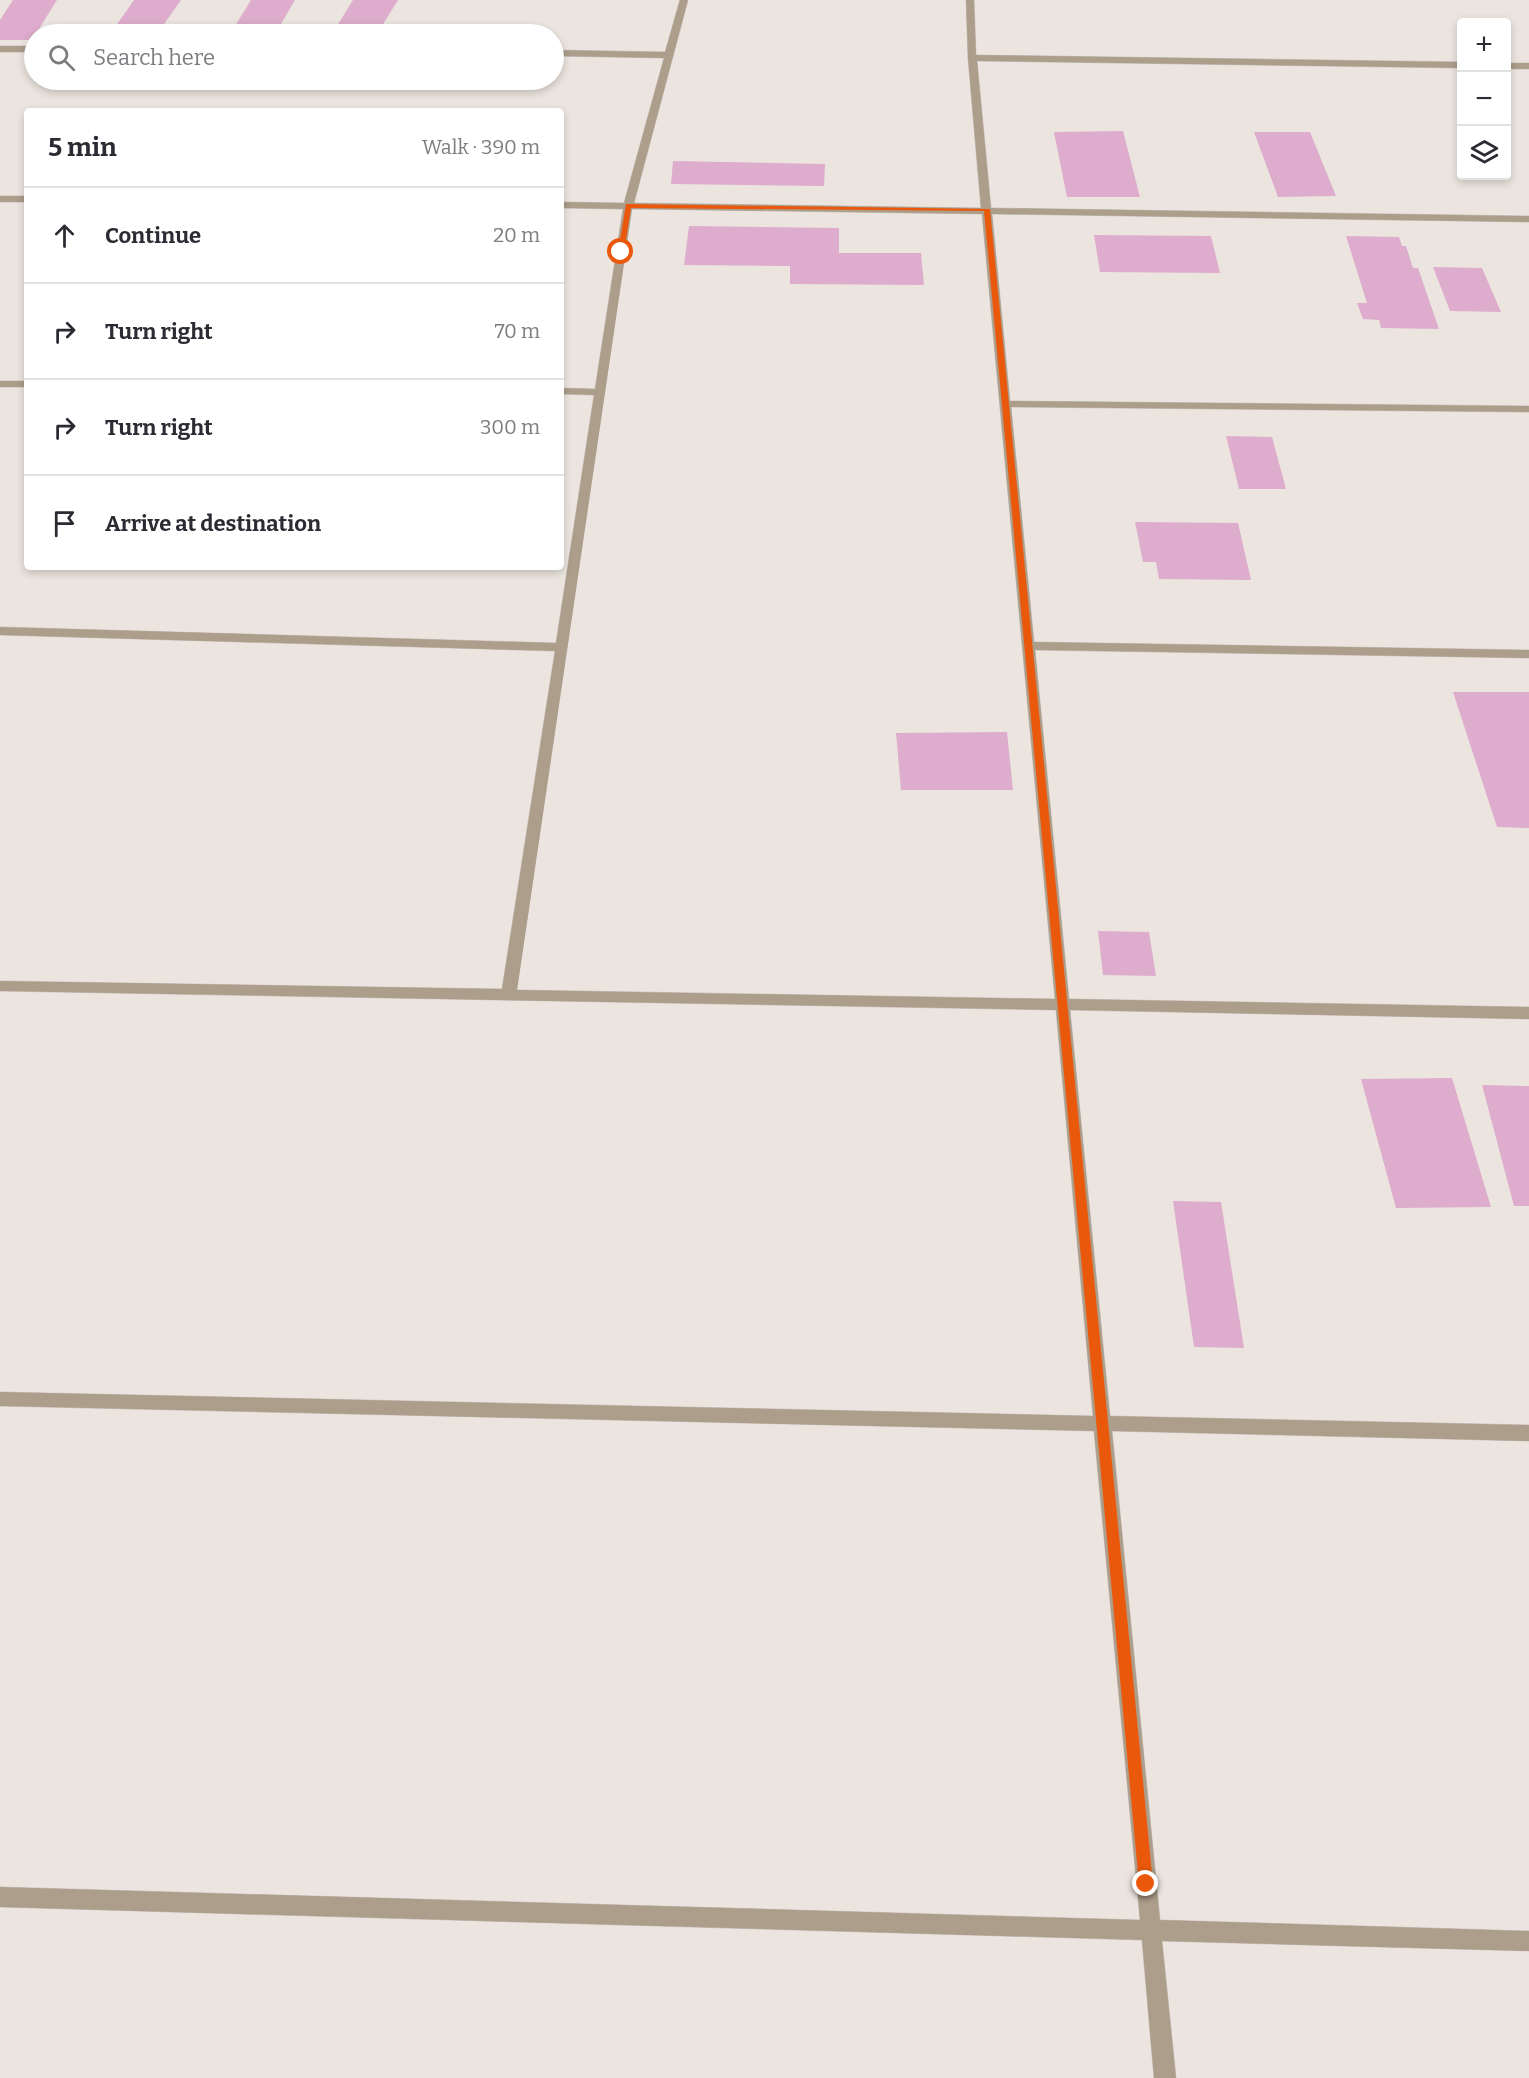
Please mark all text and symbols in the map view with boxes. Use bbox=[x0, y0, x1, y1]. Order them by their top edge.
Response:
map controls bbox=[1457, 18, 1511, 180]
button: + bbox=[1457, 18, 1511, 72]
search box bbox=[24, 24, 564, 90]
icon: search bbox=[45, 41, 78, 74]
text: Search here bbox=[93, 44, 215, 71]
button: − bbox=[1457, 72, 1511, 126]
button: layers bbox=[1457, 126, 1511, 180]
text: 5 min bbox=[48, 132, 117, 163]
text: Walk · 390 m bbox=[422, 135, 540, 159]
icon: ahead bbox=[48, 219, 81, 252]
text: Continue bbox=[105, 222, 201, 249]
text: 20 m bbox=[493, 223, 540, 247]
route start bbox=[607, 238, 633, 264]
icon: right bbox=[48, 315, 81, 348]
text: Turn right bbox=[105, 318, 213, 345]
text: 70 m bbox=[494, 319, 540, 343]
icon: right bbox=[48, 411, 81, 444]
text: Turn right bbox=[105, 414, 213, 441]
text: 300 m bbox=[480, 415, 540, 439]
icon: arrive bbox=[48, 507, 81, 540]
text: Arrive at destination bbox=[105, 510, 321, 537]
route end bbox=[1132, 1870, 1158, 1896]

